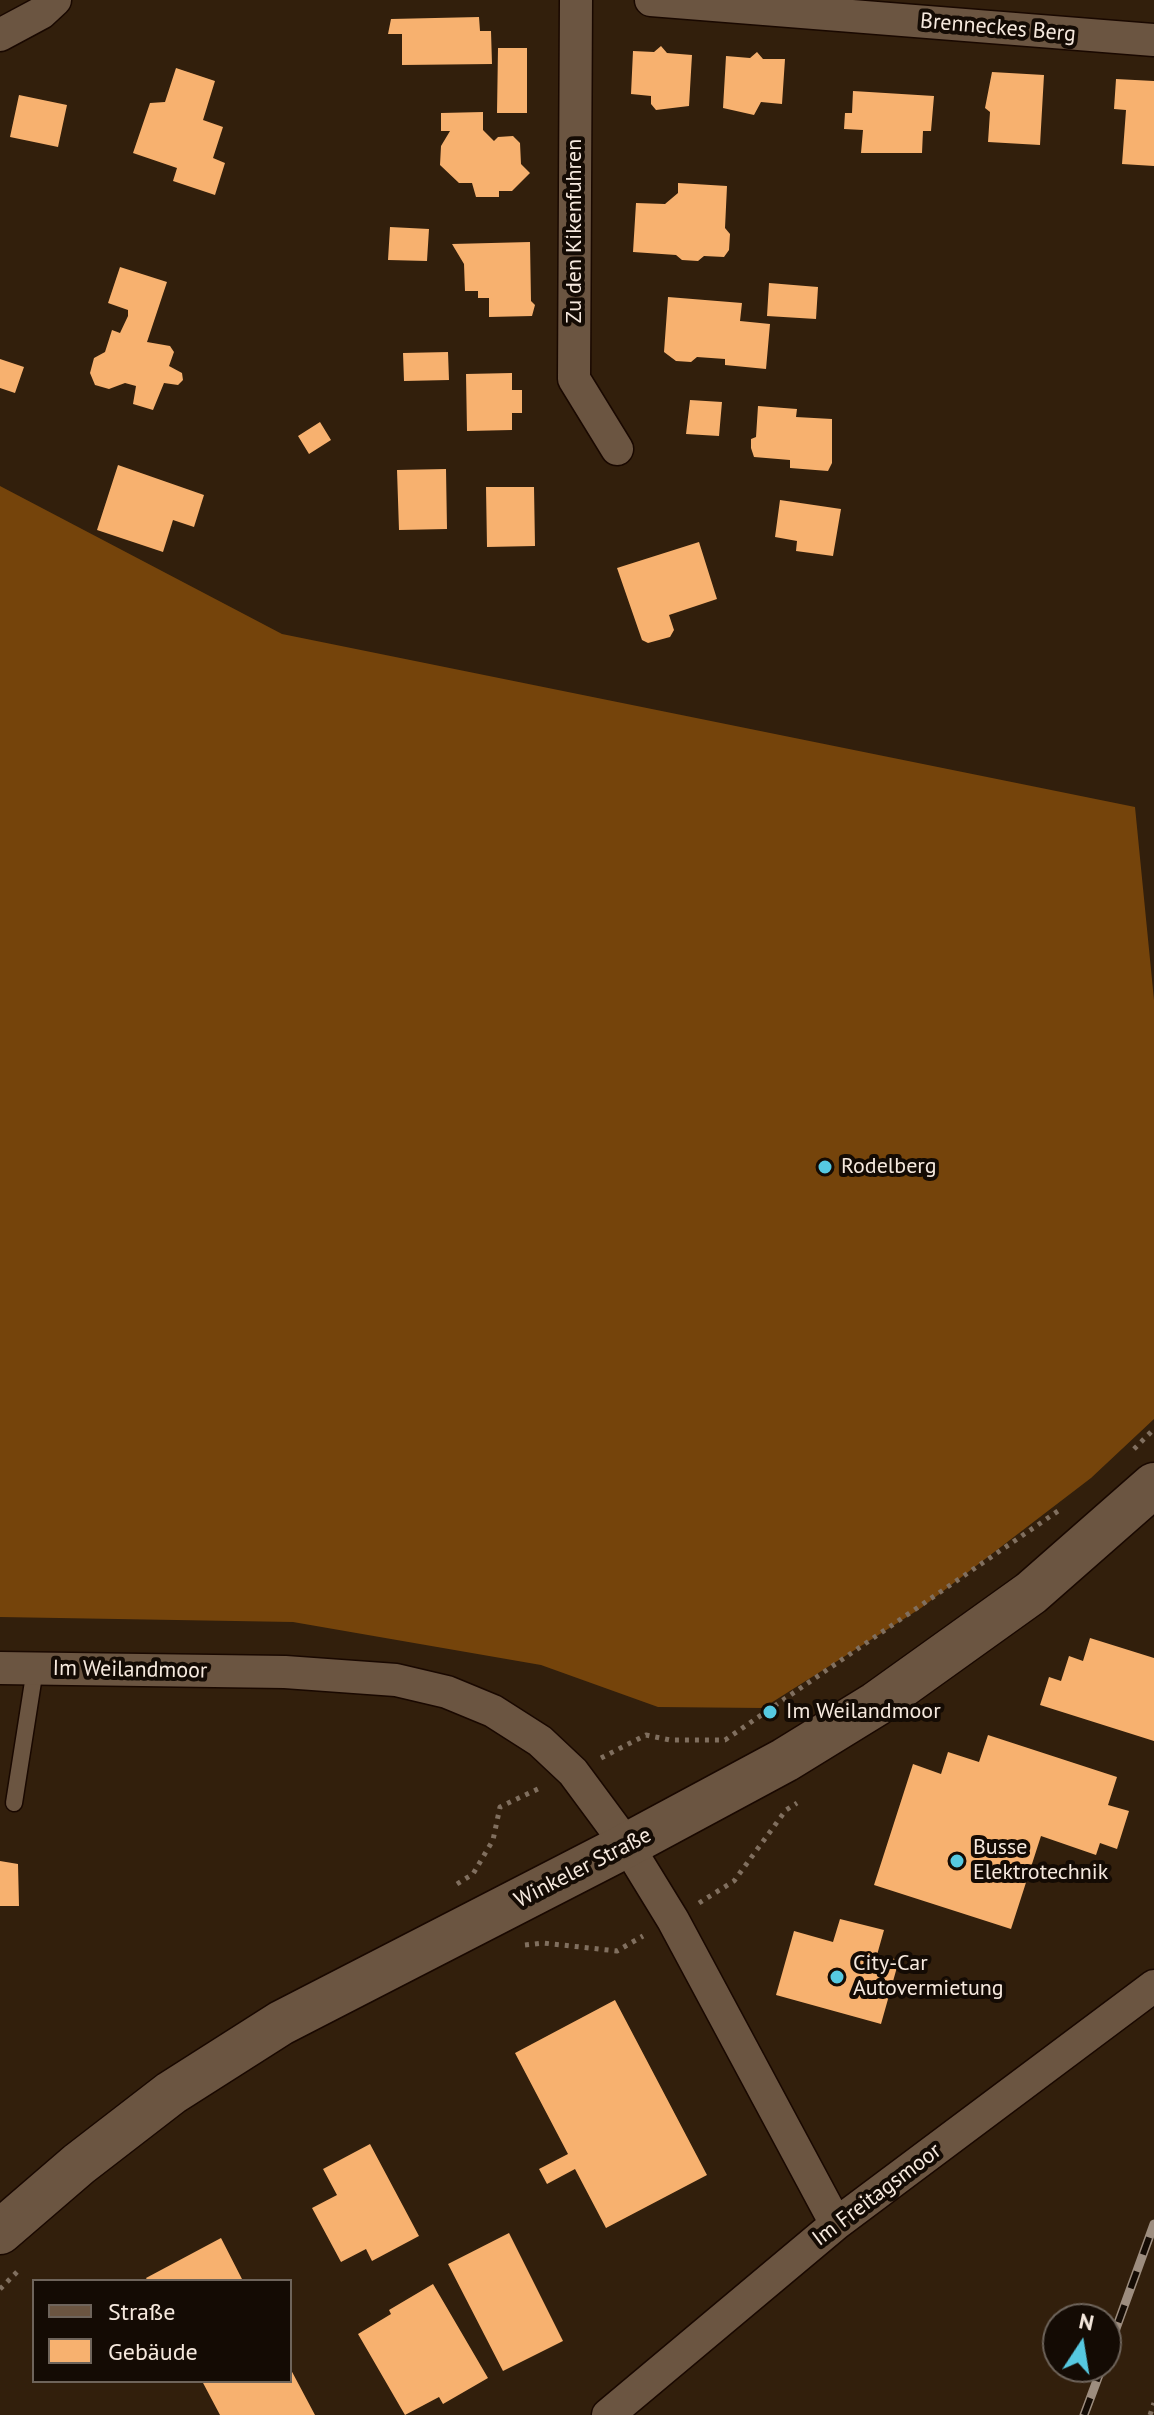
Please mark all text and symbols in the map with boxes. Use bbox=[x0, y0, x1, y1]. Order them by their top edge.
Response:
street label: Brenneckes Berg bbox=[919, 8, 1077, 48]
street label: Zu den Kikenfuhren bbox=[562, 139, 588, 323]
place label: Rodelberg bbox=[841, 1154, 937, 1180]
marker: Rodelberg bbox=[816, 1158, 834, 1176]
street label: Im Weilandmoor bbox=[52, 1655, 208, 1685]
place label: Im Weilandmoor bbox=[786, 1699, 941, 1725]
marker: Im Weilandmoor bbox=[761, 1703, 779, 1721]
street label: Winkeler Straße bbox=[510, 1822, 656, 1914]
place label: Busse Elektrotechnik bbox=[973, 1835, 1108, 1886]
marker: Busse Elektrotechnik bbox=[948, 1852, 966, 1870]
place label: City-Car Autovermietung bbox=[853, 1951, 1004, 2002]
marker: City-Car Autovermietung bbox=[828, 1968, 846, 1986]
street label: Im Freitagsmoor bbox=[807, 2138, 947, 2252]
legend bbox=[32, 2279, 292, 2383]
text: Straße bbox=[108, 2296, 175, 2327]
north arrow bbox=[1042, 2303, 1122, 2383]
text: N bbox=[1077, 2306, 1097, 2337]
text: Gebäude bbox=[108, 2336, 198, 2367]

